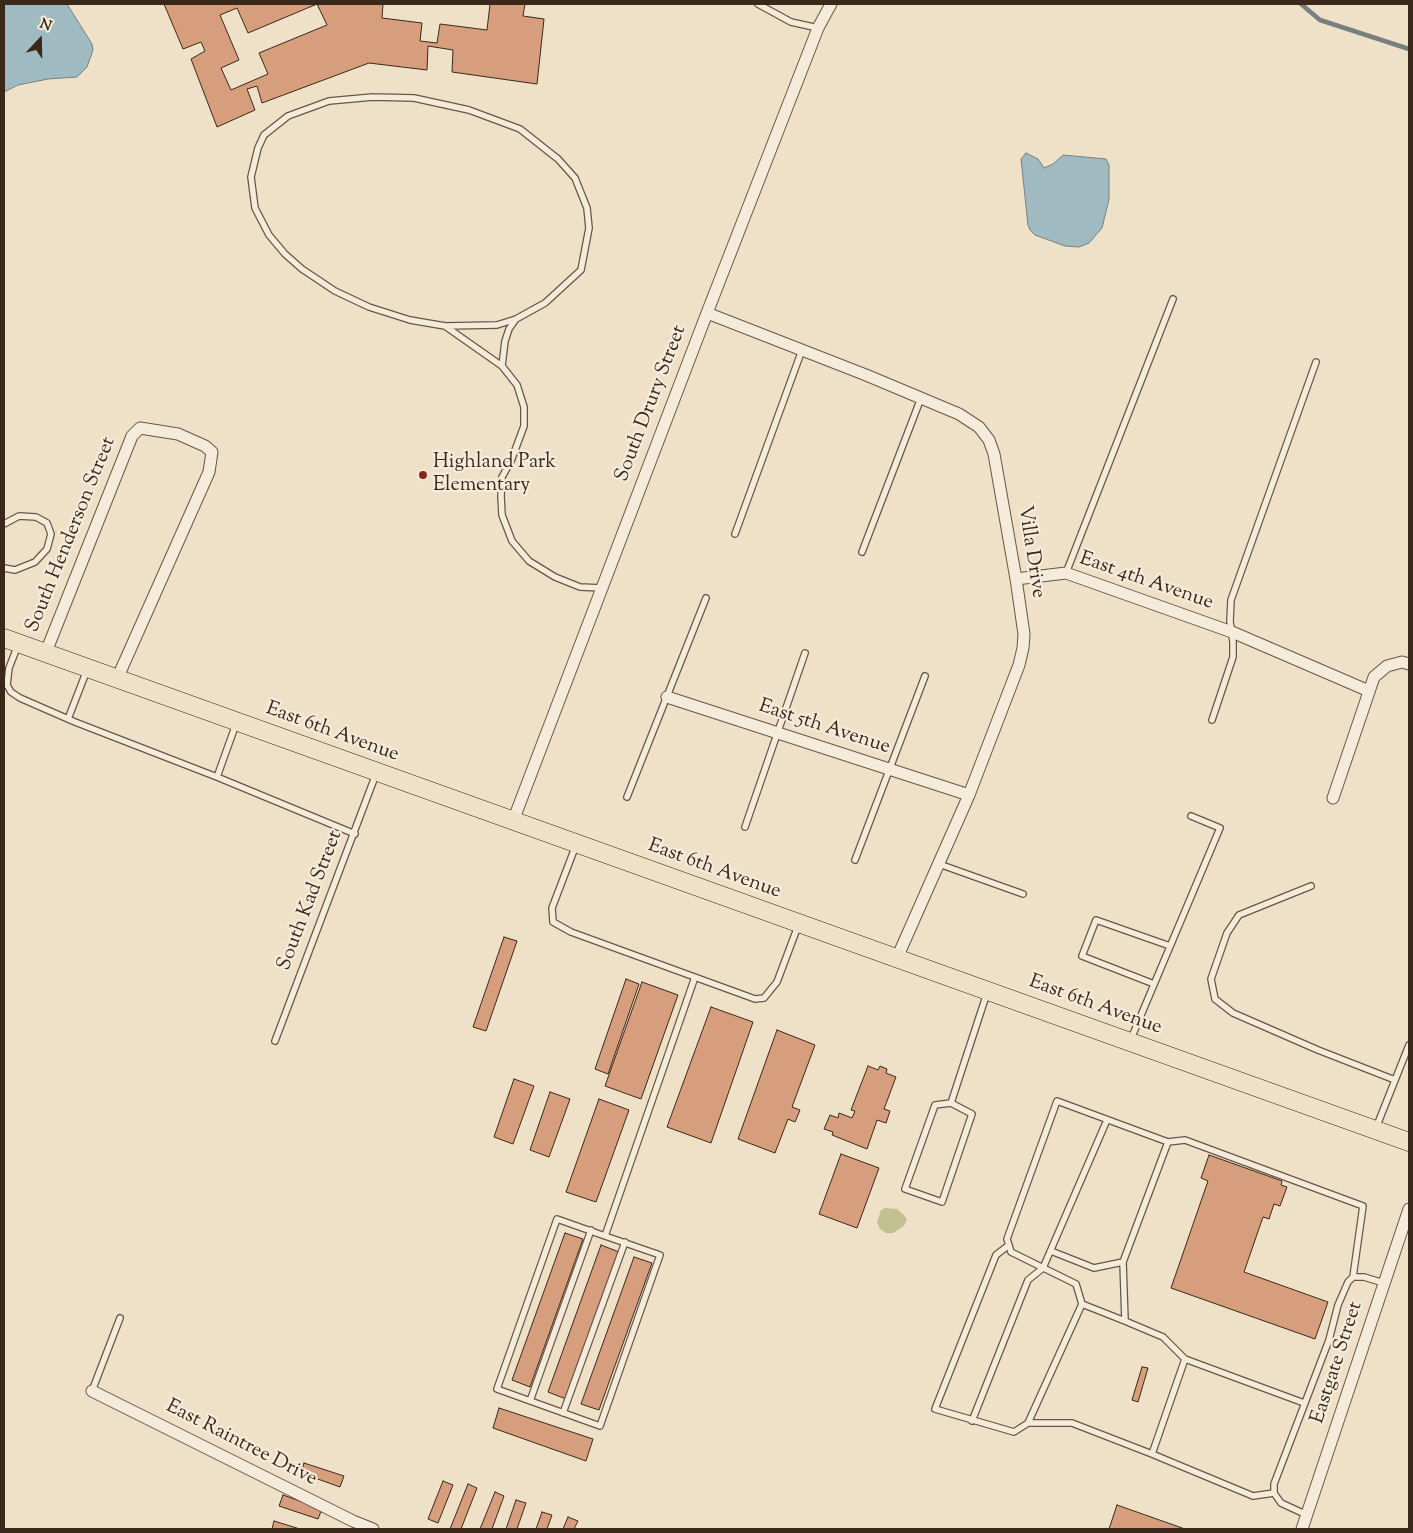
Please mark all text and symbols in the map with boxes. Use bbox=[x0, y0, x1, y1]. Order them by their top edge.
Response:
north arrow bbox=[15, 15, 65, 65]
text: N bbox=[37, 15, 54, 37]
street label: South Drury Street bbox=[611, 322, 693, 486]
street label: South Henderson Street bbox=[22, 434, 122, 636]
place label: Highland Park Elementary bbox=[433, 452, 556, 499]
marker: Highland Park Elementary bbox=[417, 469, 429, 481]
street label: Villa Drive bbox=[1011, 504, 1049, 600]
street label: East 4th Avenue bbox=[1076, 548, 1216, 616]
street label: East 5th Avenue bbox=[755, 695, 893, 761]
street label: East 6th Avenue bbox=[262, 698, 402, 768]
street label: South Kad Street bbox=[273, 828, 349, 974]
street label: East 6th Avenue bbox=[644, 835, 784, 905]
street label: East 6th Avenue bbox=[1025, 971, 1165, 1041]
street label: Eastgate Street bbox=[1307, 1299, 1369, 1427]
street label: East Raintree Drive bbox=[161, 1396, 321, 1492]

